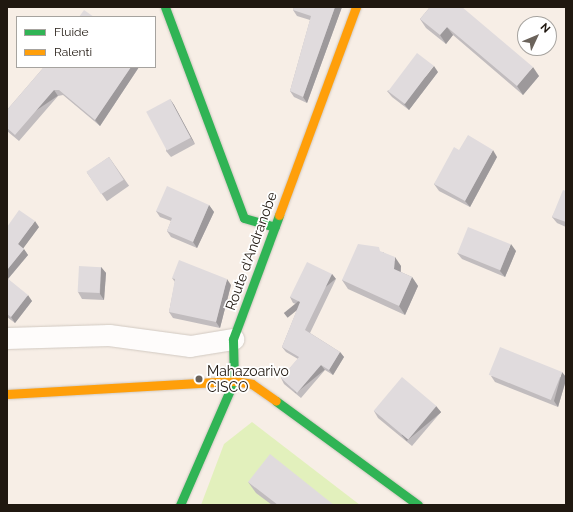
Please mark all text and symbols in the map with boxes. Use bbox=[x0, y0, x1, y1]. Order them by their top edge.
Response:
legend bbox=[16, 16, 156, 68]
north arrow bbox=[517, 16, 557, 56]
text: N bbox=[538, 20, 553, 36]
text: Fluide bbox=[54, 25, 89, 39]
text: Ralenti bbox=[54, 45, 92, 59]
street label: Route d'Andranobe bbox=[222, 190, 280, 312]
place label: Mahazoarivo CISCO bbox=[207, 363, 289, 396]
marker: Mahazoarivo CISCO bbox=[194, 374, 204, 384]

